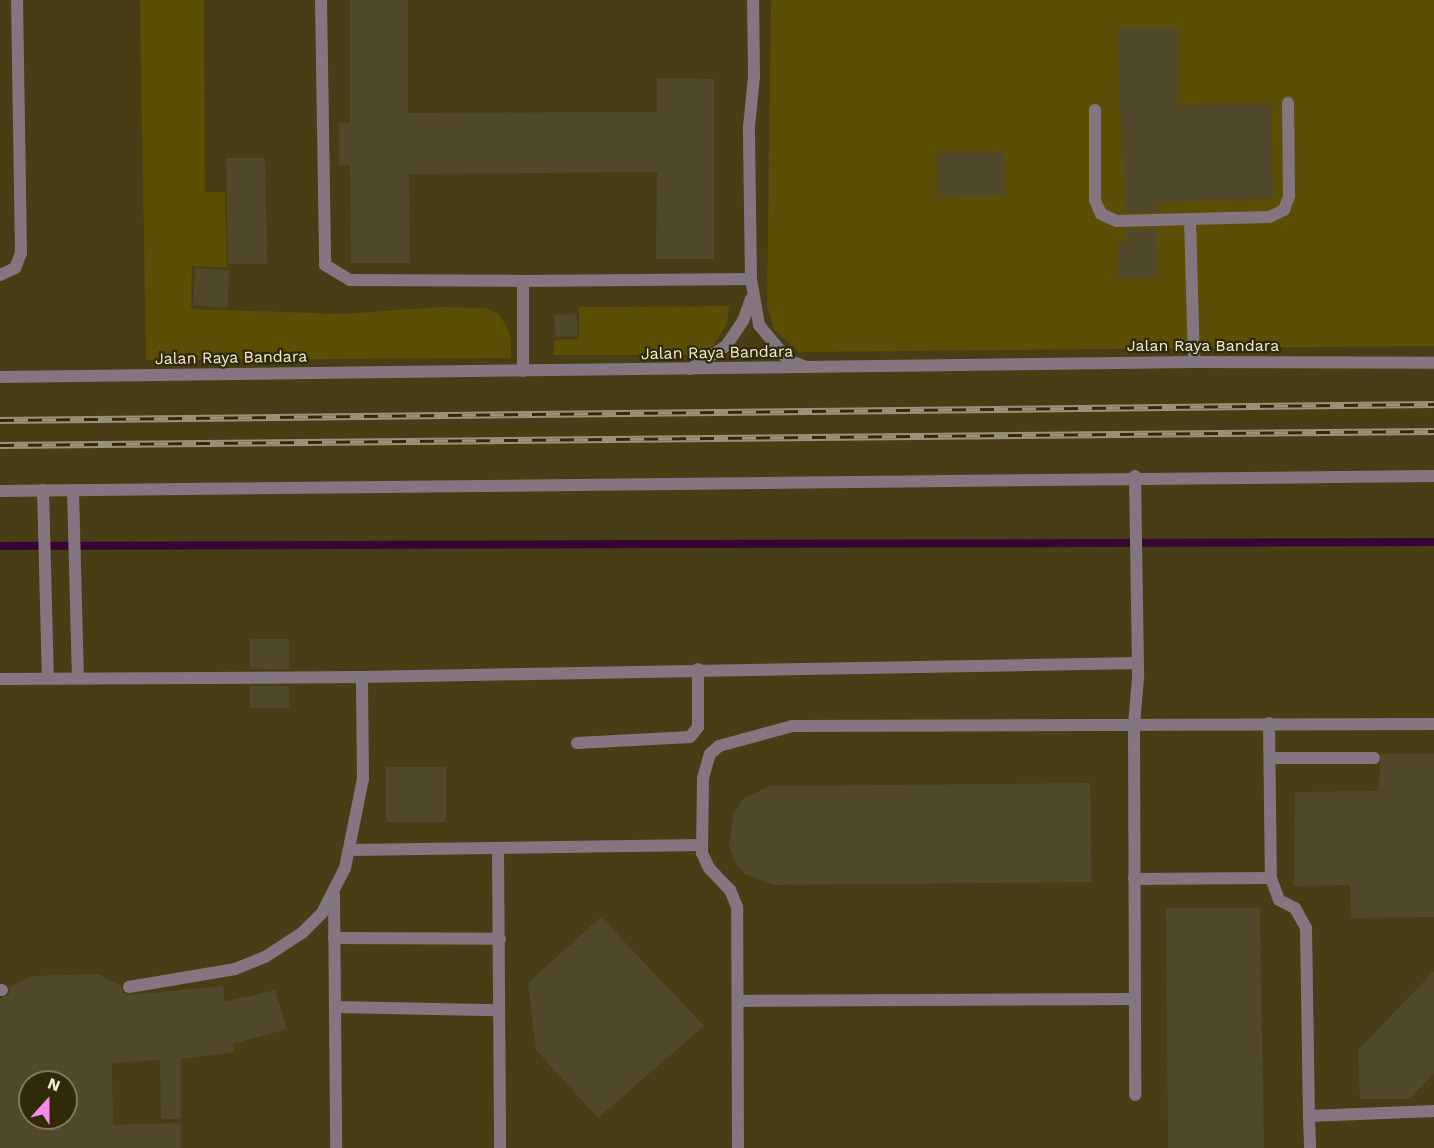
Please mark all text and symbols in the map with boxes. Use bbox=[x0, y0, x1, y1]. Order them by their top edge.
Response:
street label: Jalan Raya Bandara bbox=[1127, 336, 1279, 356]
street label: Jalan Raya Bandara bbox=[640, 342, 794, 364]
street label: Jalan Raya Bandara bbox=[154, 347, 308, 369]
north arrow bbox=[18, 1070, 78, 1130]
text: N bbox=[45, 1074, 63, 1096]

